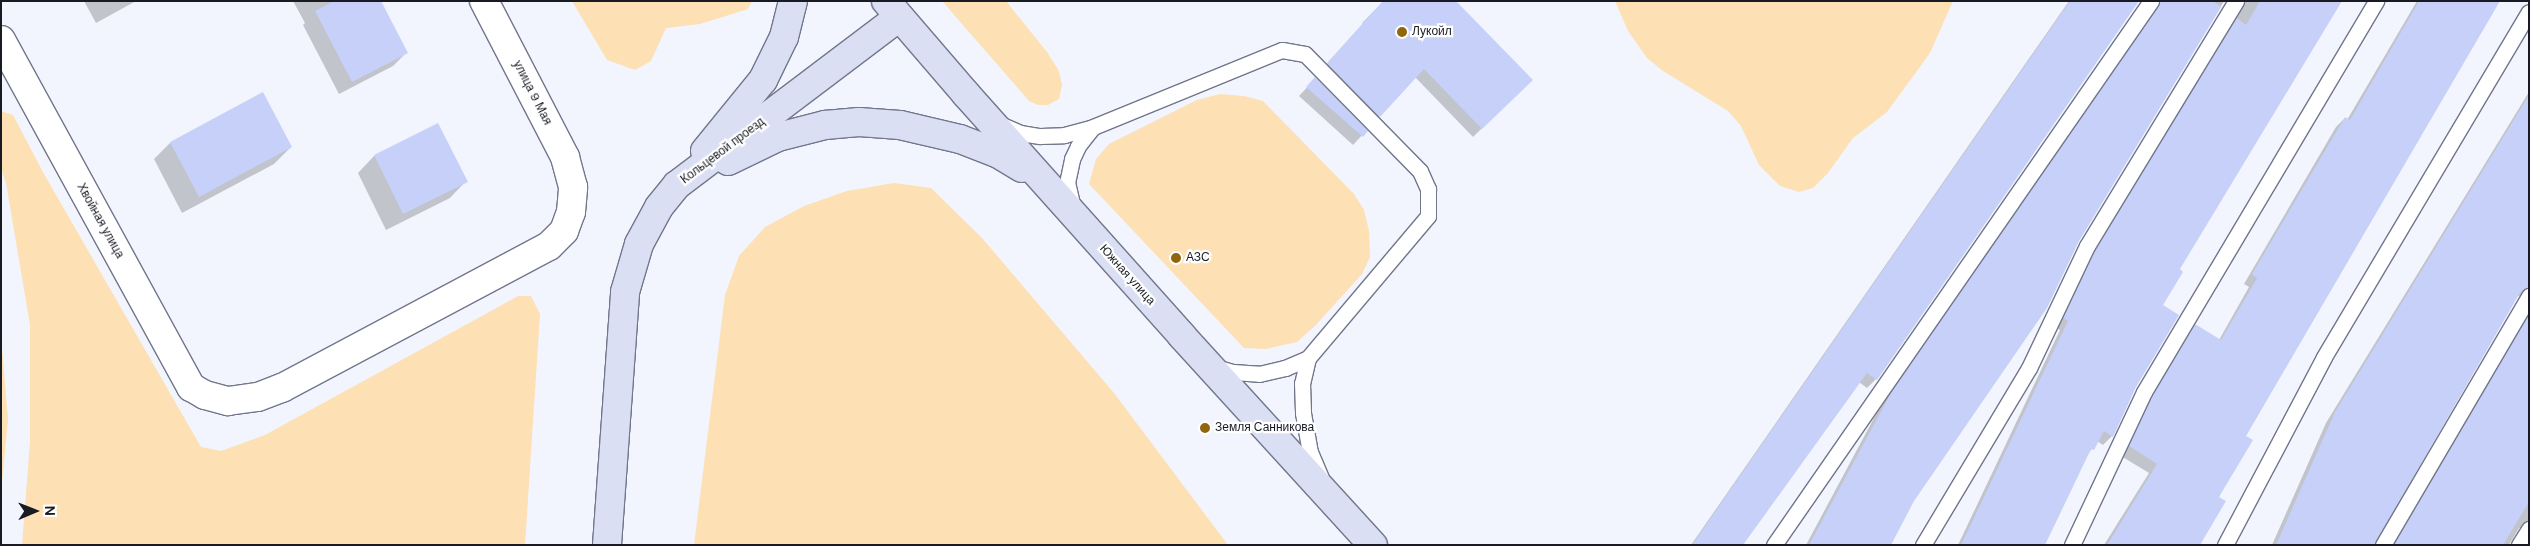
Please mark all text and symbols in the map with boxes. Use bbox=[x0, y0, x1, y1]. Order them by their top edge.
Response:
place label: Лукойл bbox=[1412, 25, 1452, 39]
marker: Лукойл bbox=[1396, 26, 1408, 38]
street label: улица 9 Мая bbox=[510, 58, 554, 128]
street label: Кольцевой проезд bbox=[678, 115, 768, 187]
street label: Хвойная улица bbox=[73, 181, 127, 261]
street label: Южная улица bbox=[1096, 242, 1158, 308]
place label: АЗС bbox=[1186, 251, 1210, 265]
marker: АЗС bbox=[1170, 252, 1182, 264]
place label: Земля Санникова bbox=[1215, 421, 1314, 435]
marker: Земля Санникова bbox=[1199, 422, 1211, 434]
north arrow bbox=[10, 486, 60, 536]
text: N bbox=[41, 505, 59, 516]

